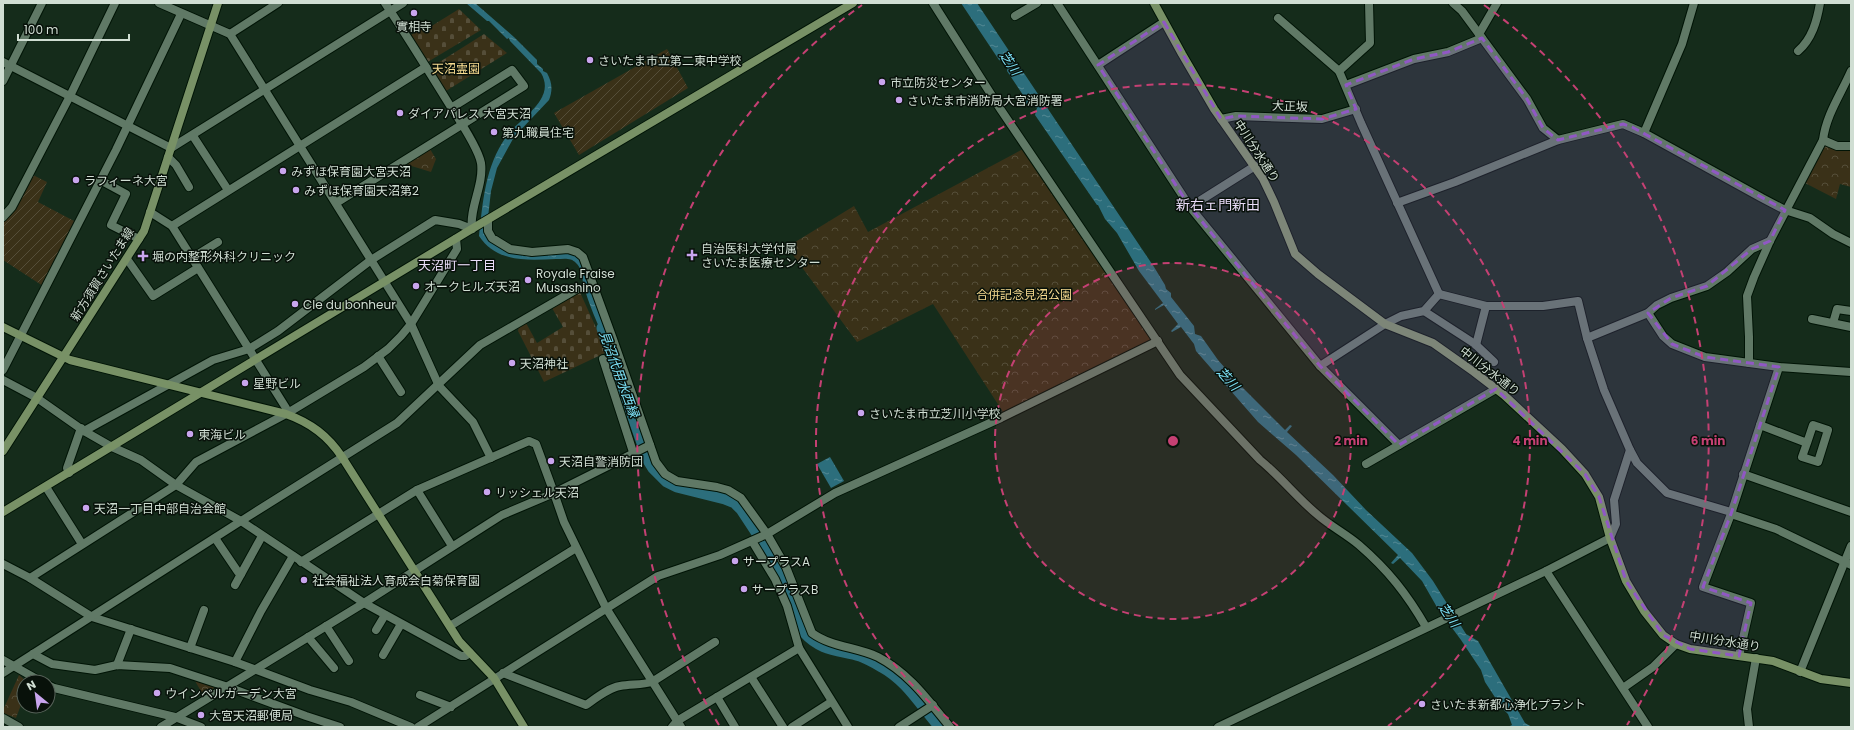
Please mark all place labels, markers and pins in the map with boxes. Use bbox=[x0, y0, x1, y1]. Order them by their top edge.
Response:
marker: 實相寺 bbox=[409, 8, 419, 18]
place label: 實相寺 bbox=[396, 18, 432, 35]
place label: さいたま市立第二東中学校 bbox=[598, 52, 742, 69]
marker: さいたま市立第二東中学校 bbox=[585, 55, 595, 65]
place label: 市立防災センター bbox=[890, 74, 986, 91]
marker: 市立防災センター bbox=[877, 77, 887, 87]
place label: さいたま市消防局大宮消防署 bbox=[907, 92, 1063, 109]
marker: さいたま市消防局大宮消防署 bbox=[894, 95, 904, 105]
place label: ダイアパレス 大宮天沼 bbox=[408, 105, 531, 122]
marker: ダイアパレス 大宮天沼 bbox=[395, 108, 405, 118]
place label: 第九職員住宅 bbox=[502, 124, 574, 141]
marker: 第九職員住宅 bbox=[489, 127, 499, 137]
place label: みずほ保育園大宮天沼 bbox=[291, 163, 411, 180]
marker: みずほ保育園大宮天沼 bbox=[278, 166, 288, 176]
place label: ラフィーネ大宮 bbox=[84, 172, 168, 189]
marker: ラフィーネ大宮 bbox=[71, 175, 81, 185]
place label: みずほ保育園天沼第2 bbox=[304, 182, 419, 199]
marker: みずほ保育園天沼第2 bbox=[291, 185, 301, 195]
place label: 自治医科大学付属 さいたま医療センター bbox=[701, 240, 821, 271]
place label: 堀の内整形外科クリニック bbox=[152, 248, 296, 265]
marker: 自治医科大学付属 さいたま医療センター bbox=[686, 249, 698, 261]
marker: 堀の内整形外科クリニック bbox=[137, 250, 149, 262]
place label: Royale Fraise Musashino bbox=[536, 265, 615, 296]
marker: Royale Fraise Musashino bbox=[523, 275, 533, 285]
place label: オークヒルズ天沼 bbox=[424, 278, 520, 295]
marker: オークヒルズ天沼 bbox=[411, 281, 421, 291]
place label: Cle du bonheur bbox=[303, 296, 396, 313]
marker: Cle du bonheur bbox=[290, 299, 300, 309]
place label: 天沼神社 bbox=[520, 355, 568, 372]
marker: 天沼神社 bbox=[507, 358, 517, 368]
place label: 星野ビル bbox=[253, 375, 301, 392]
marker: 星野ビル bbox=[240, 378, 250, 388]
place label: さいたま市立芝川小学校 bbox=[869, 405, 1001, 422]
marker: さいたま市立芝川小学校 bbox=[856, 408, 866, 418]
place label: 東海ビル bbox=[198, 426, 246, 443]
marker: 東海ビル bbox=[185, 429, 195, 439]
centre of rings bbox=[1166, 434, 1180, 448]
place label: 天沼自警消防団 bbox=[559, 453, 643, 470]
marker: 天沼自警消防団 bbox=[546, 456, 556, 466]
place label: リッシェル天沼 bbox=[495, 484, 579, 501]
marker: リッシェル天沼 bbox=[482, 487, 492, 497]
place label: 天沼一丁目中部自治会館 bbox=[94, 500, 226, 517]
marker: 天沼一丁目中部自治会館 bbox=[81, 503, 91, 513]
place label: サープラスA bbox=[743, 553, 810, 570]
marker: サープラスA bbox=[730, 556, 740, 566]
place label: 社会福祉法人育成会白菊保育園 bbox=[312, 572, 480, 589]
marker: 社会福祉法人育成会白菊保育園 bbox=[299, 575, 309, 585]
place label: サープラスB bbox=[752, 581, 818, 598]
marker: サープラスB bbox=[739, 584, 749, 594]
place label: ウインベルガーデン大宮 bbox=[165, 685, 297, 702]
marker: ウインベルガーデン大宮 bbox=[152, 688, 162, 698]
place label: さいたま新都心浄化プラント bbox=[1430, 696, 1586, 713]
marker: さいたま新都心浄化プラント bbox=[1417, 699, 1427, 709]
place label: 大宮天沼郵便局 bbox=[209, 707, 293, 724]
marker: 大宮天沼郵便局 bbox=[196, 710, 206, 720]

